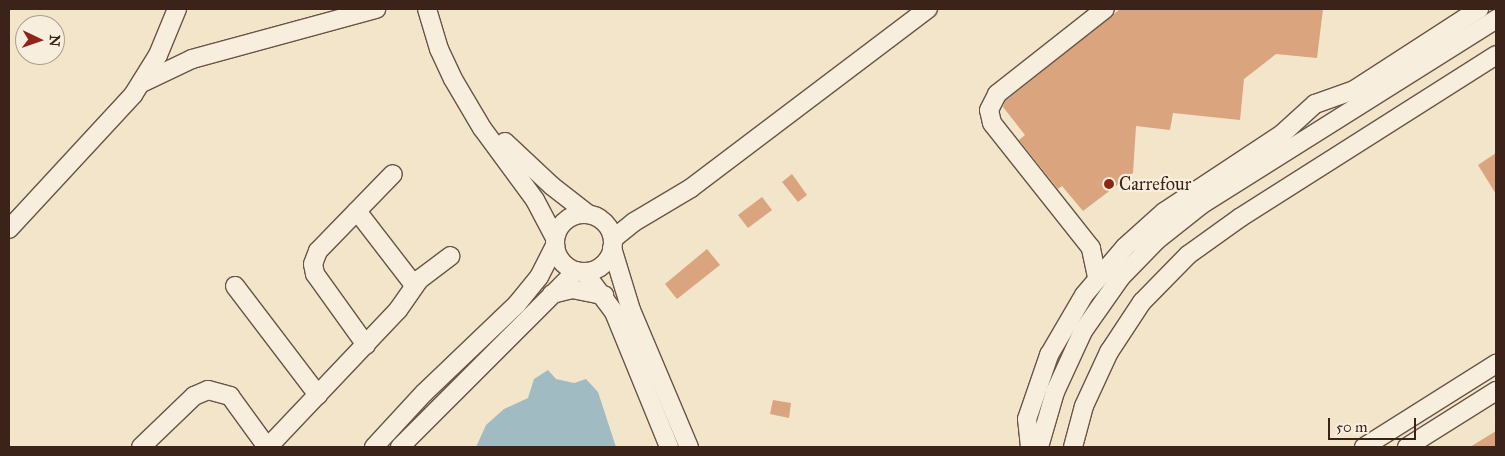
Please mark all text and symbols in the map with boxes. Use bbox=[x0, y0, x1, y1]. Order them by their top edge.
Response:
north arrow bbox=[15, 15, 65, 65]
text: N bbox=[46, 34, 63, 47]
place label: Carrefour bbox=[1119, 173, 1191, 195]
marker: Carrefour bbox=[1103, 178, 1115, 190]
scale bar bbox=[1330, 408, 1418, 440]
text: 50 m bbox=[1336, 418, 1368, 436]

